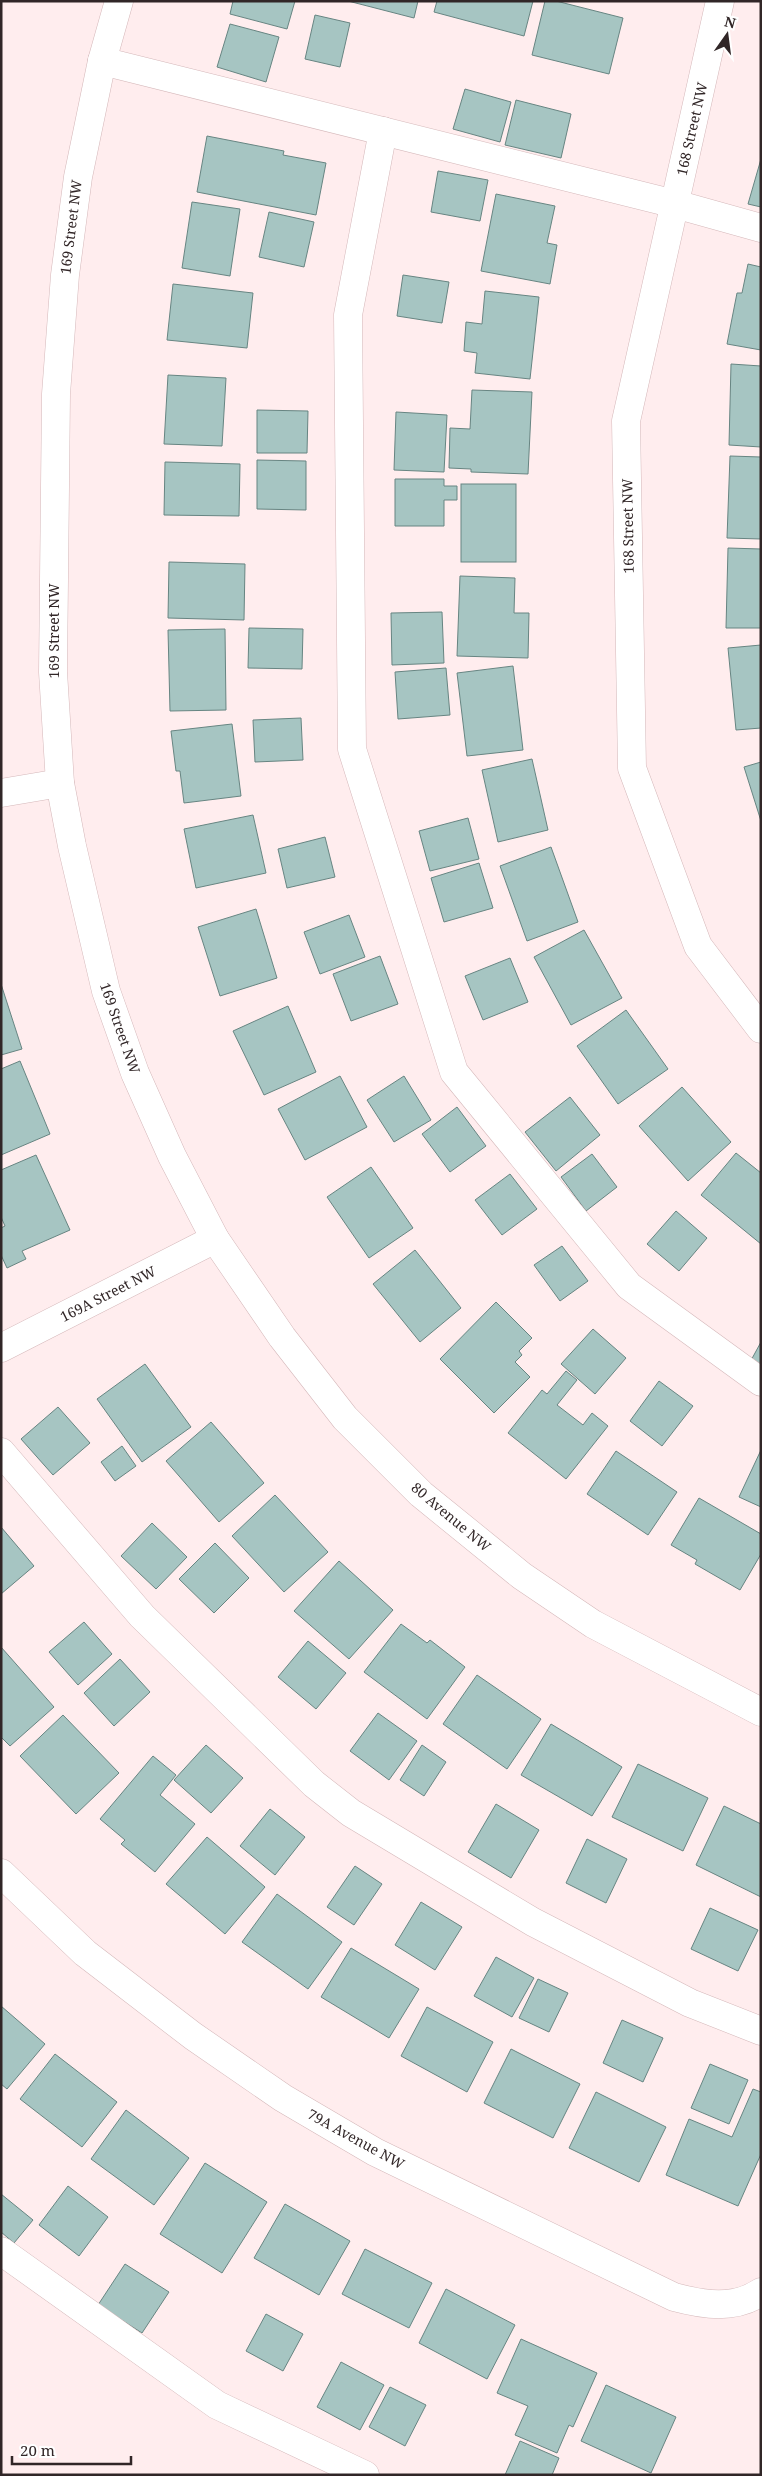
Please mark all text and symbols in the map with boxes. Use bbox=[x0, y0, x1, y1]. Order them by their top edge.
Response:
north arrow bbox=[702, 10, 752, 60]
text: N bbox=[723, 11, 738, 32]
street label: 168 Street NW bbox=[672, 80, 712, 177]
street label: 169 Street NW bbox=[55, 178, 86, 275]
street label: 168 Street NW bbox=[617, 478, 638, 574]
street label: 169 Street NW bbox=[44, 583, 63, 679]
street label: 169 Street NW bbox=[96, 980, 145, 1076]
street label: 169A Street NW bbox=[57, 1261, 159, 1326]
street label: 80 Avenue NW bbox=[408, 1478, 495, 1556]
street label: 79A Avenue NW bbox=[304, 2104, 408, 2173]
scale bar bbox=[12, 2434, 131, 2466]
text: 20 m bbox=[20, 2440, 55, 2460]

